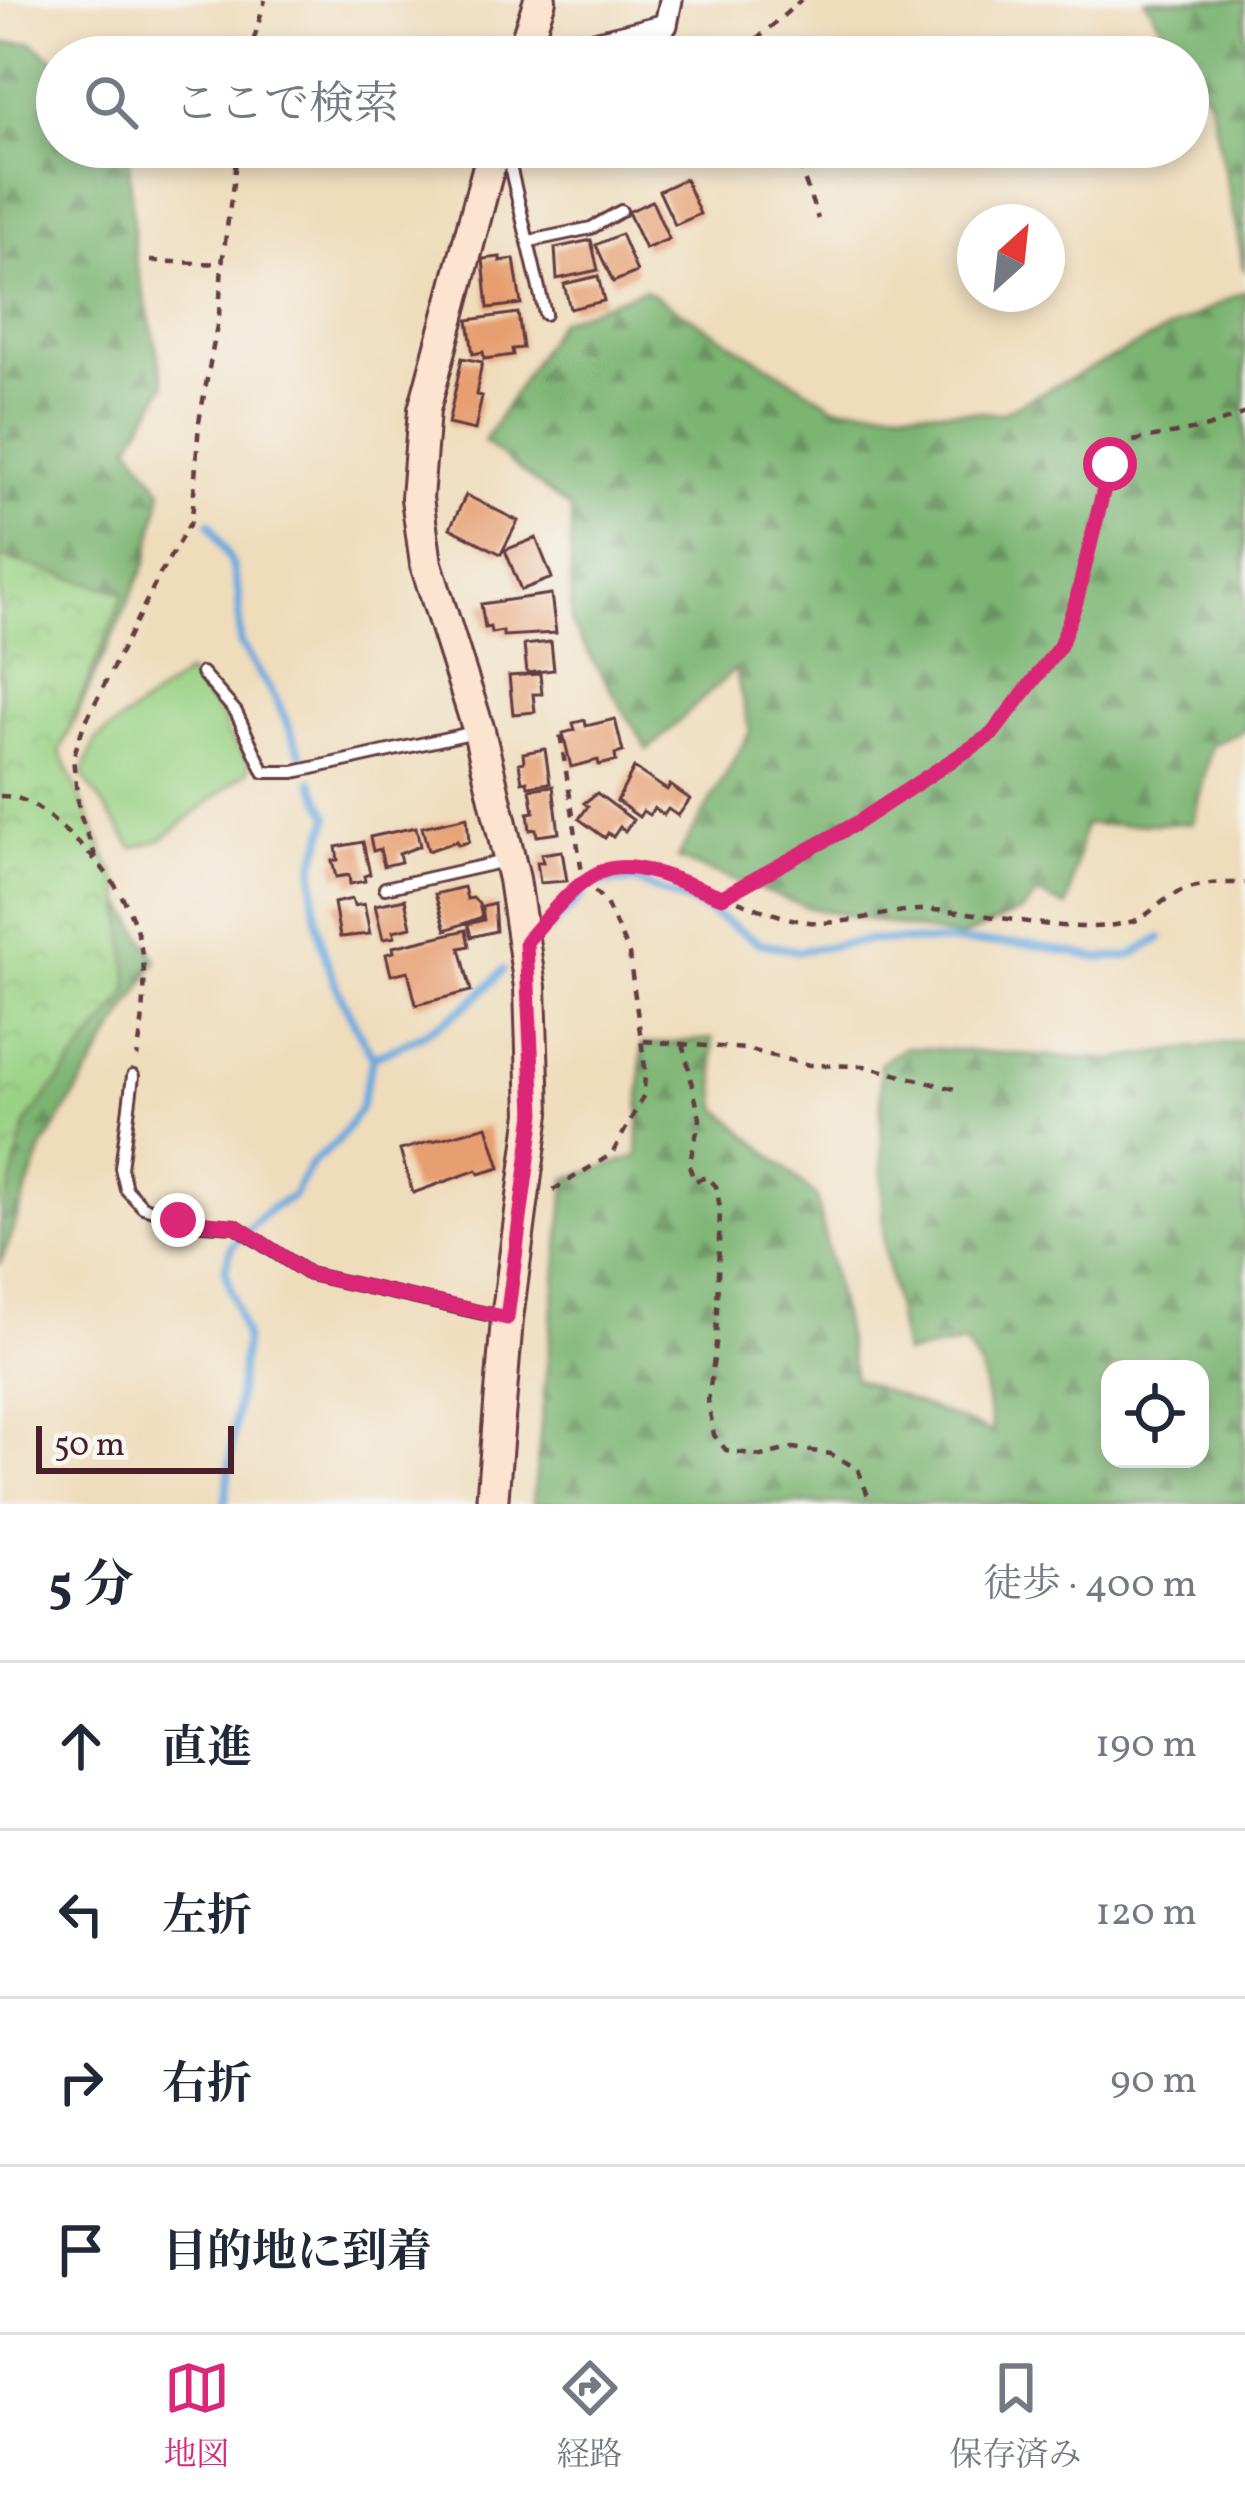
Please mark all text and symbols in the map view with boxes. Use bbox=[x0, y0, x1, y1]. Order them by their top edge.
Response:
search box bbox=[36, 36, 1209, 168]
icon: search bbox=[78, 69, 144, 135]
text: ここで検索 bbox=[174, 75, 399, 138]
north arrow bbox=[957, 204, 1065, 312]
route start bbox=[1083, 437, 1137, 491]
route end bbox=[151, 1193, 205, 1247]
map controls bbox=[1101, 1360, 1209, 1468]
button: locate bbox=[1101, 1360, 1209, 1468]
scale bar bbox=[36, 1420, 234, 1473]
text: 50 m bbox=[54, 1424, 125, 1470]
text: 5 分 bbox=[48, 1552, 134, 1623]
text: 徒歩 · 400 m bbox=[983, 1559, 1197, 1613]
icon: ahead bbox=[48, 1713, 114, 1779]
text: 直進 bbox=[162, 1719, 252, 1782]
text: 190 m bbox=[1095, 1719, 1197, 1773]
icon: left bbox=[48, 1881, 114, 1947]
text: 左折 bbox=[162, 1887, 252, 1950]
text: 120 m bbox=[1096, 1887, 1197, 1941]
icon: right bbox=[48, 2049, 114, 2115]
text: 右折 bbox=[162, 2055, 252, 2118]
text: 90 m bbox=[1110, 2055, 1197, 2109]
icon: arrive bbox=[48, 2217, 114, 2283]
text: 目的地に到着 bbox=[162, 2223, 432, 2286]
tab: 地図 bbox=[164, 2355, 230, 2480]
tab: 経路 bbox=[557, 2355, 623, 2480]
tab: 保存済み bbox=[950, 2355, 1082, 2480]

